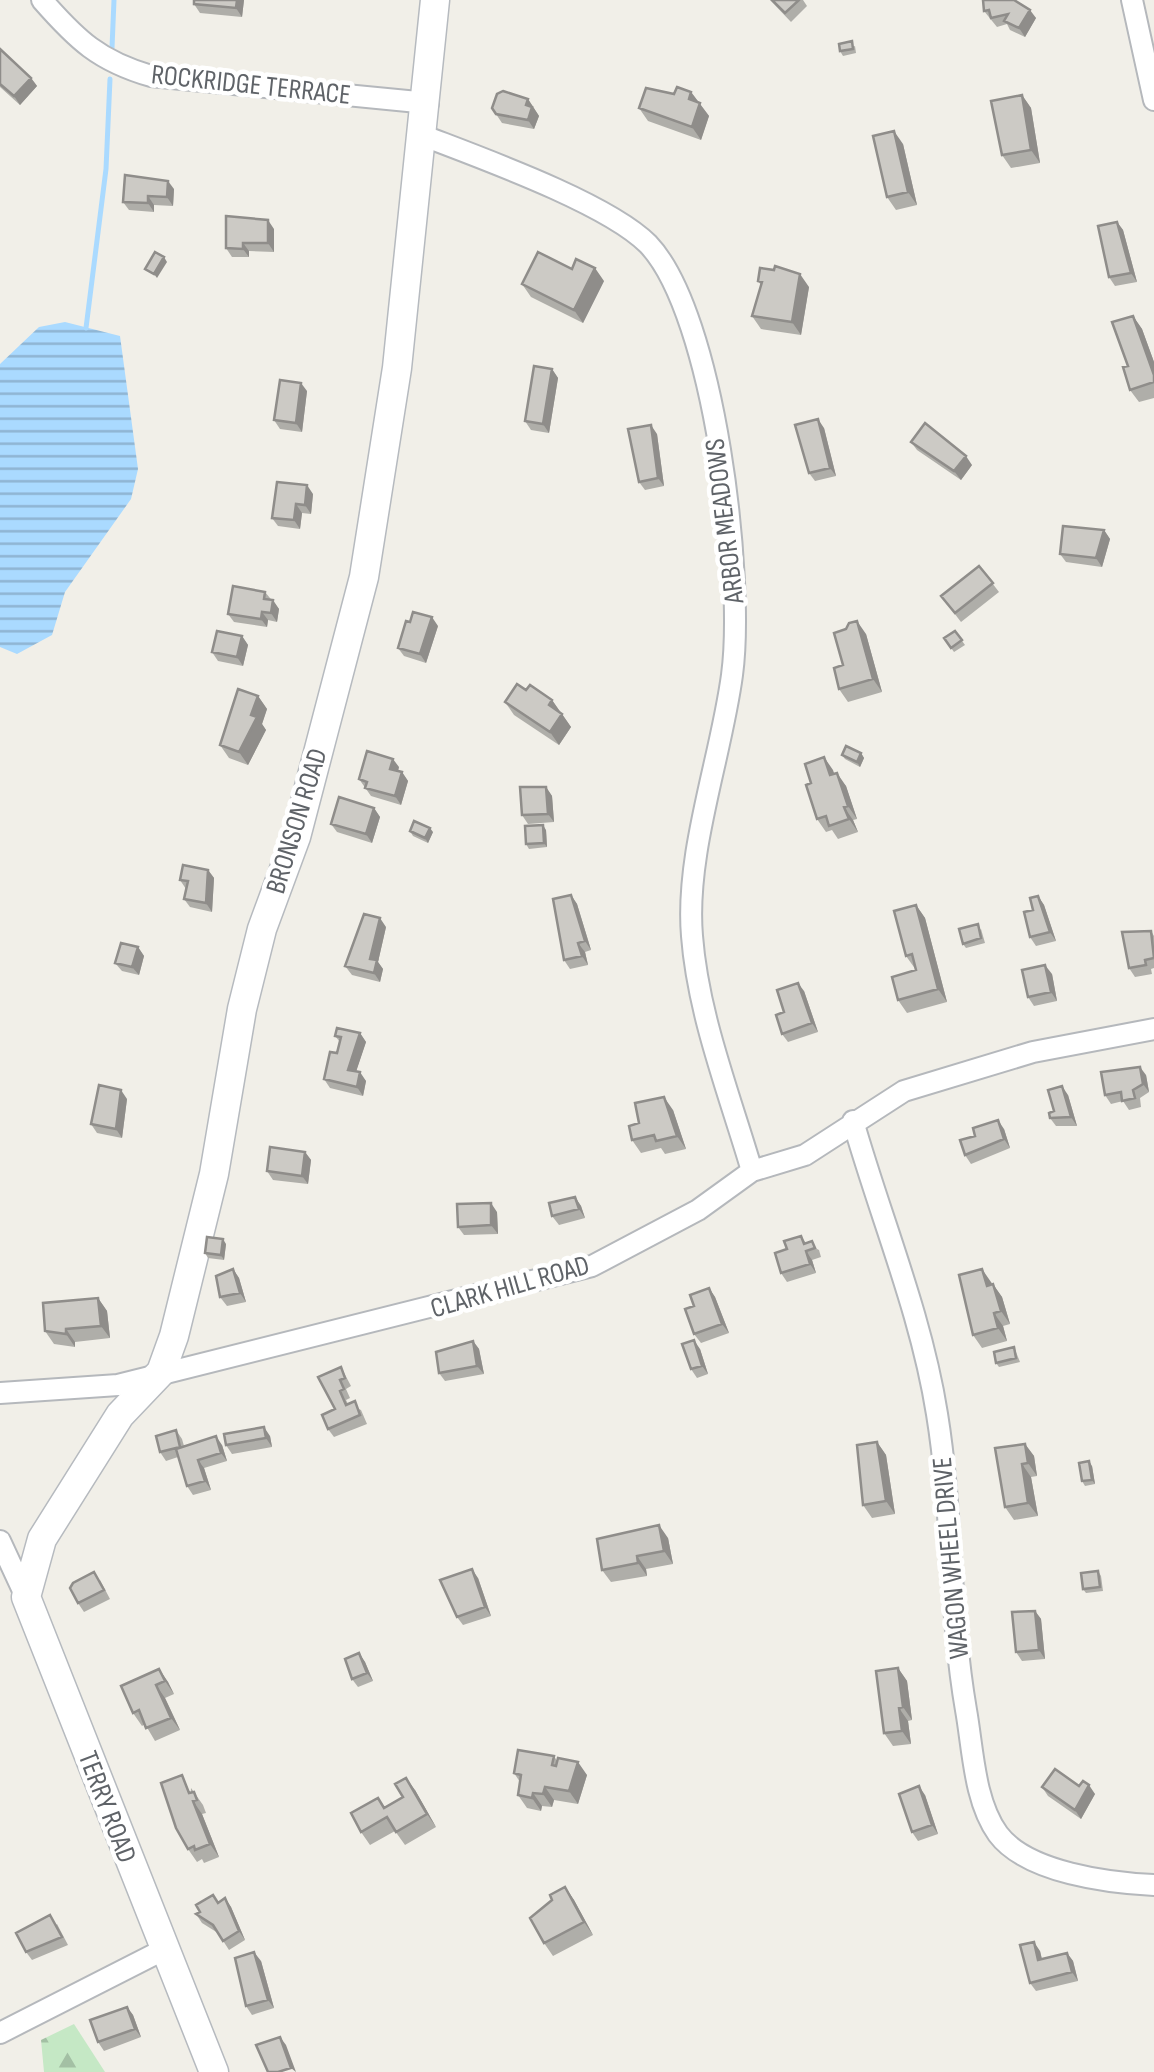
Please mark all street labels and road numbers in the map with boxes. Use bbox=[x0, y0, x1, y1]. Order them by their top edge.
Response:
street label: ROCKRIDGE TERRACE bbox=[150, 58, 352, 112]
street label: ARBOR MEADOWS bbox=[699, 437, 752, 606]
street label: BRONSON ROAD bbox=[259, 744, 335, 898]
street label: CLARK HILL ROAD bbox=[427, 1249, 593, 1325]
street label: WAGON WHEEL DRIVE bbox=[926, 1456, 976, 1660]
street label: TERRY ROAD bbox=[71, 1747, 143, 1867]

